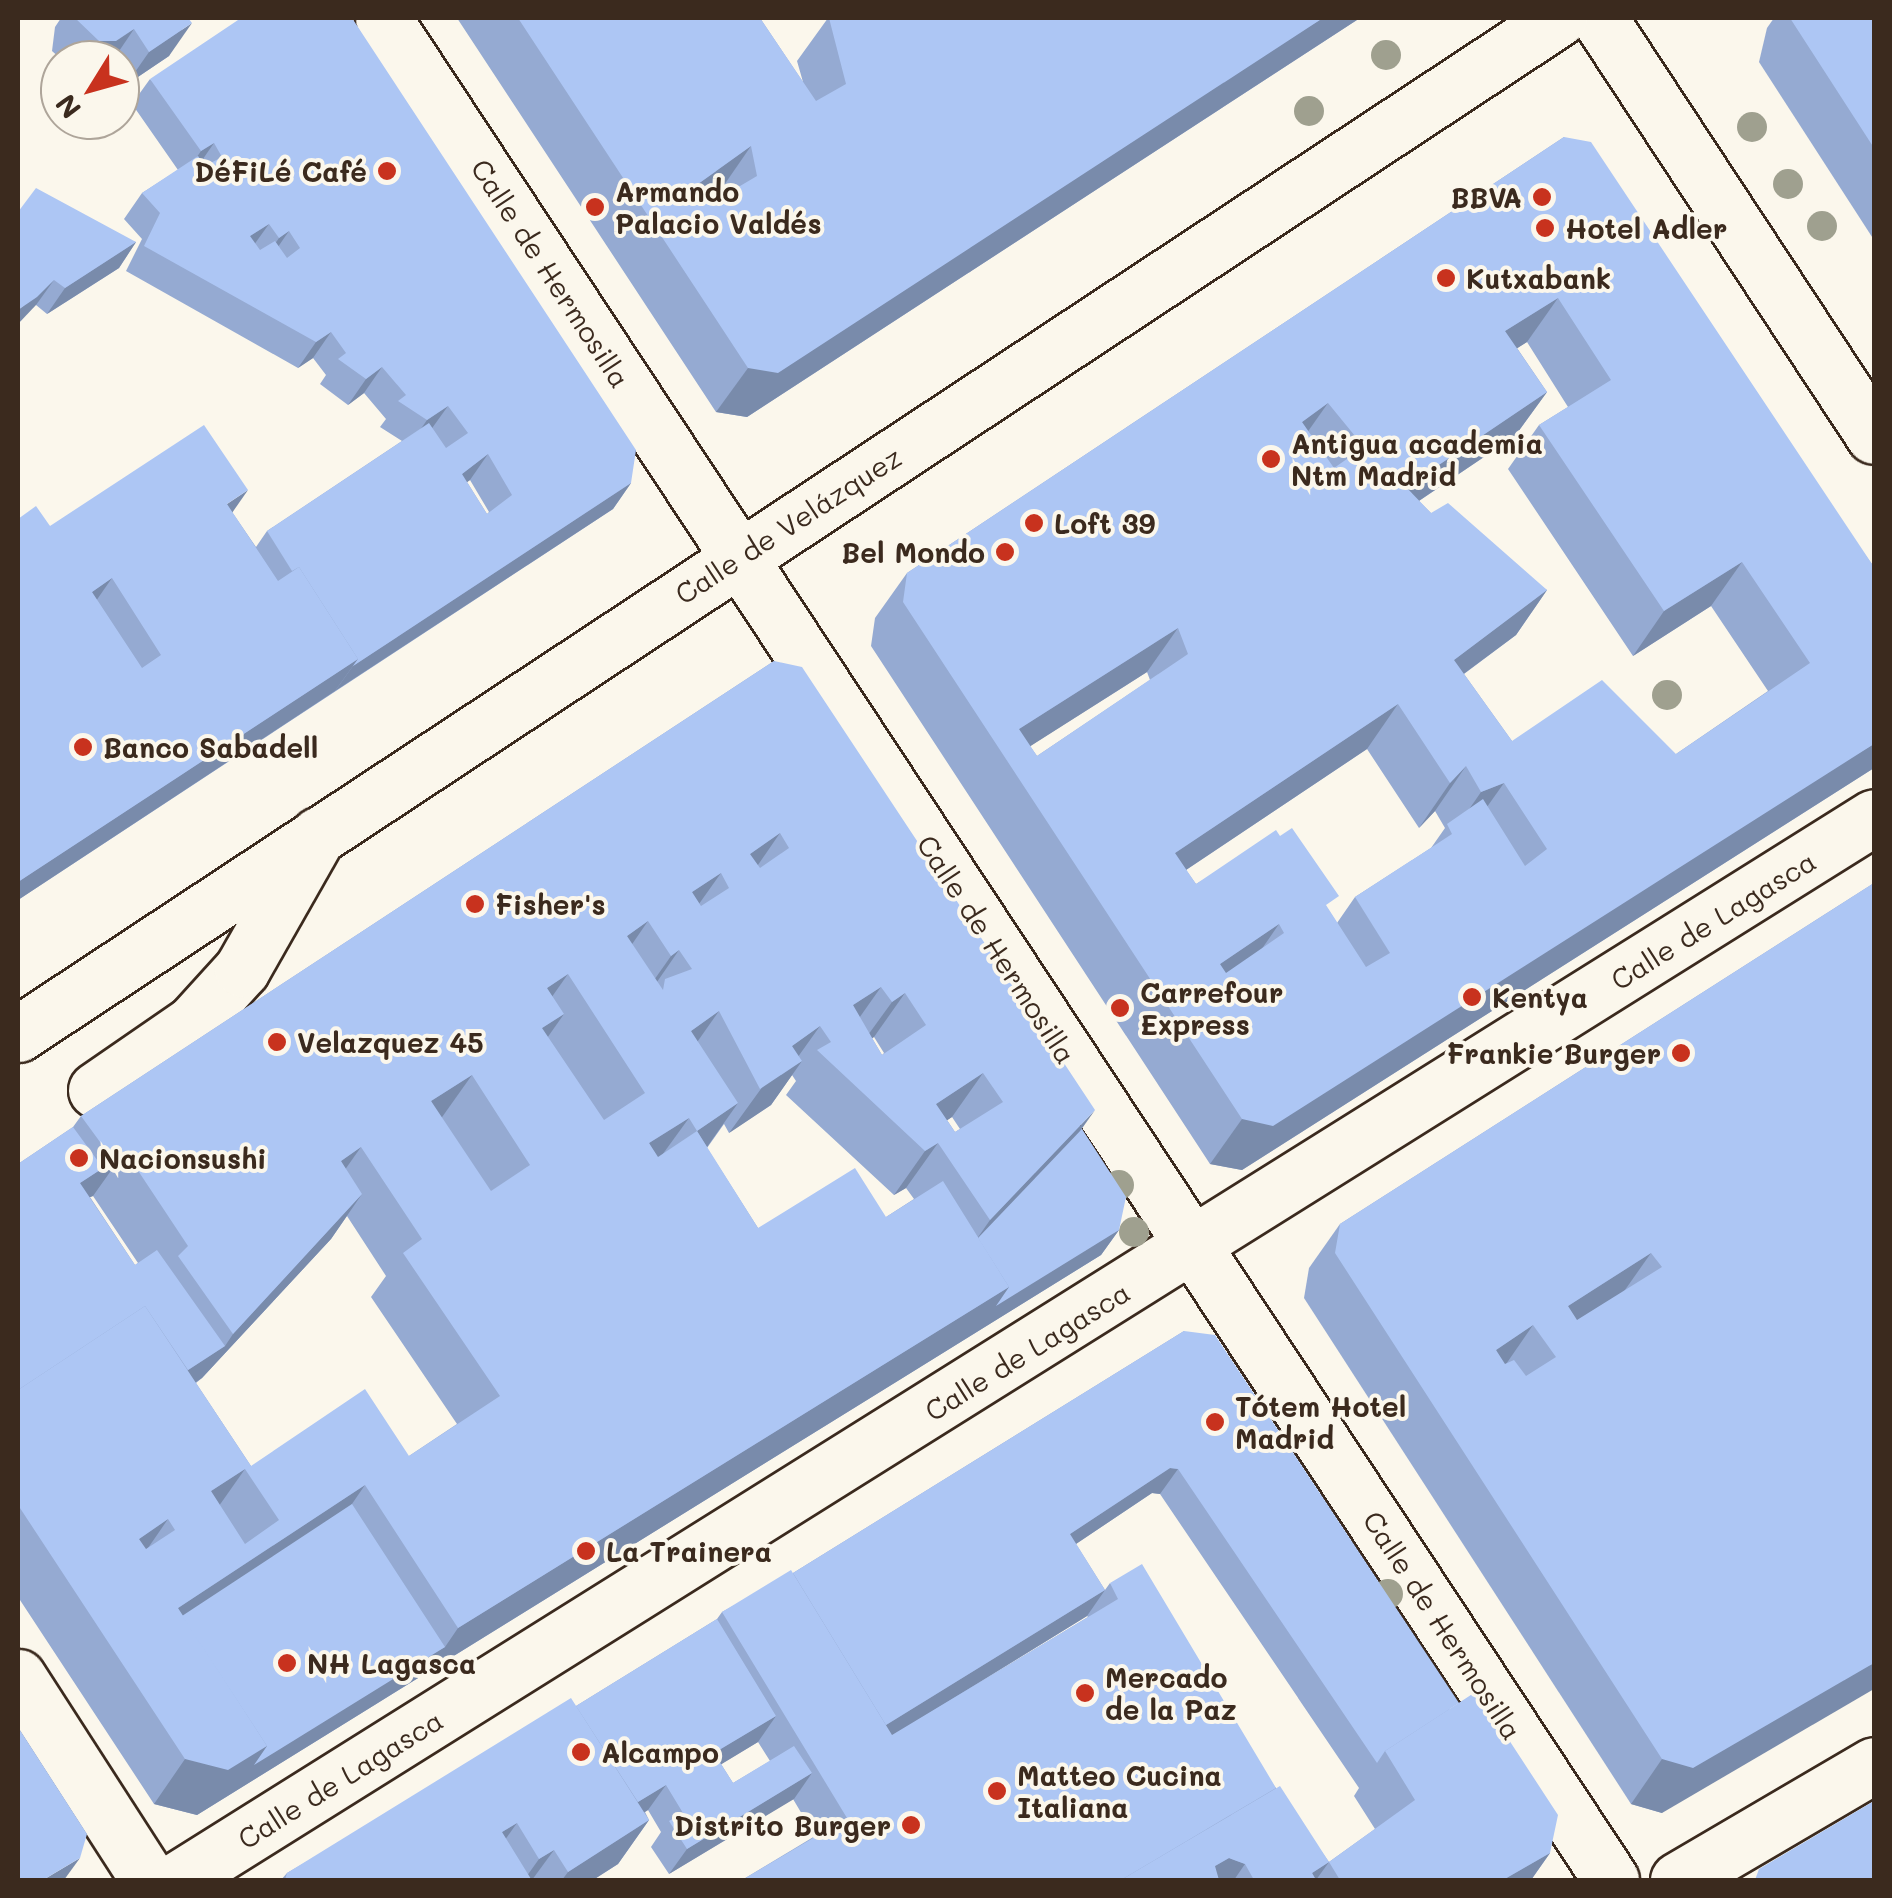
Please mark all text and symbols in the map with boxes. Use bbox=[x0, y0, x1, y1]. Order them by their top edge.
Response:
north arrow bbox=[40, 40, 140, 140]
text: N bbox=[47, 88, 88, 126]
street label: Calle de Hermosilla bbox=[465, 152, 637, 394]
place label: DéFiLé Café bbox=[194, 154, 367, 188]
marker: DéFiLé Café bbox=[376, 160, 398, 182]
place label: Armando Palacio Valdés bbox=[615, 174, 822, 240]
place label: BBVA bbox=[1450, 180, 1522, 214]
marker: BBVA bbox=[1531, 186, 1553, 208]
marker: Armando Palacio Valdés bbox=[584, 196, 606, 218]
place label: Hotel Adler bbox=[1565, 211, 1727, 245]
marker: Hotel Adler bbox=[1534, 217, 1556, 239]
place label: Kutxabank bbox=[1466, 261, 1611, 295]
marker: Kutxabank bbox=[1435, 267, 1457, 289]
place label: Antigua academia Ntm Madrid bbox=[1291, 426, 1543, 492]
street label: Calle de Velázquez bbox=[668, 439, 908, 611]
marker: Antigua academia Ntm Madrid bbox=[1260, 448, 1282, 470]
place label: Loft 39 bbox=[1054, 506, 1155, 540]
marker: Loft 39 bbox=[1023, 512, 1045, 534]
place label: Bel Mondo bbox=[841, 535, 985, 569]
marker: Bel Mondo bbox=[994, 541, 1016, 563]
place label: Banco Sabadell bbox=[103, 730, 318, 764]
marker: Banco Sabadell bbox=[72, 736, 94, 758]
street label: Calle de Hermosilla bbox=[911, 828, 1083, 1070]
street label: Calle de Lagasca bbox=[1604, 843, 1822, 997]
place label: Fisher's bbox=[495, 887, 606, 921]
marker: Fisher's bbox=[464, 893, 486, 915]
place label: Carrefour Express bbox=[1140, 975, 1283, 1041]
place label: Kentya bbox=[1492, 980, 1588, 1014]
marker: Kentya bbox=[1461, 986, 1483, 1008]
marker: Carrefour Express bbox=[1109, 997, 1131, 1019]
place label: Velazquez 45 bbox=[297, 1025, 484, 1059]
marker: Velazquez 45 bbox=[266, 1031, 288, 1053]
place label: Frankie Burger bbox=[1446, 1036, 1661, 1070]
marker: Frankie Burger bbox=[1670, 1042, 1692, 1064]
place label: Nacionsushi bbox=[99, 1141, 267, 1175]
marker: Nacionsushi bbox=[68, 1147, 90, 1169]
street label: Calle de Lagasca bbox=[918, 1274, 1136, 1428]
place label: Tótem Hotel Madrid bbox=[1235, 1389, 1406, 1455]
marker: Tótem Hotel Madrid bbox=[1204, 1411, 1226, 1433]
street label: Calle de Hermosilla bbox=[1357, 1504, 1529, 1746]
place label: La Trainera bbox=[606, 1534, 772, 1568]
marker: La Trainera bbox=[575, 1540, 597, 1562]
place label: NH Lagasca bbox=[307, 1646, 476, 1680]
marker: NH Lagasca bbox=[276, 1652, 298, 1674]
place label: Mercado de la Paz bbox=[1105, 1660, 1236, 1726]
marker: Mercado de la Paz bbox=[1074, 1682, 1096, 1704]
street label: Calle de Lagasca bbox=[231, 1702, 449, 1856]
place label: Alcampo bbox=[601, 1735, 719, 1769]
marker: Alcampo bbox=[570, 1741, 592, 1763]
place label: Matteo Cucina Italiana bbox=[1017, 1758, 1222, 1824]
marker: Matteo Cucina Italiana bbox=[986, 1780, 1008, 1802]
place label: Distrito Burger bbox=[674, 1808, 891, 1842]
marker: Distrito Burger bbox=[900, 1814, 922, 1836]

